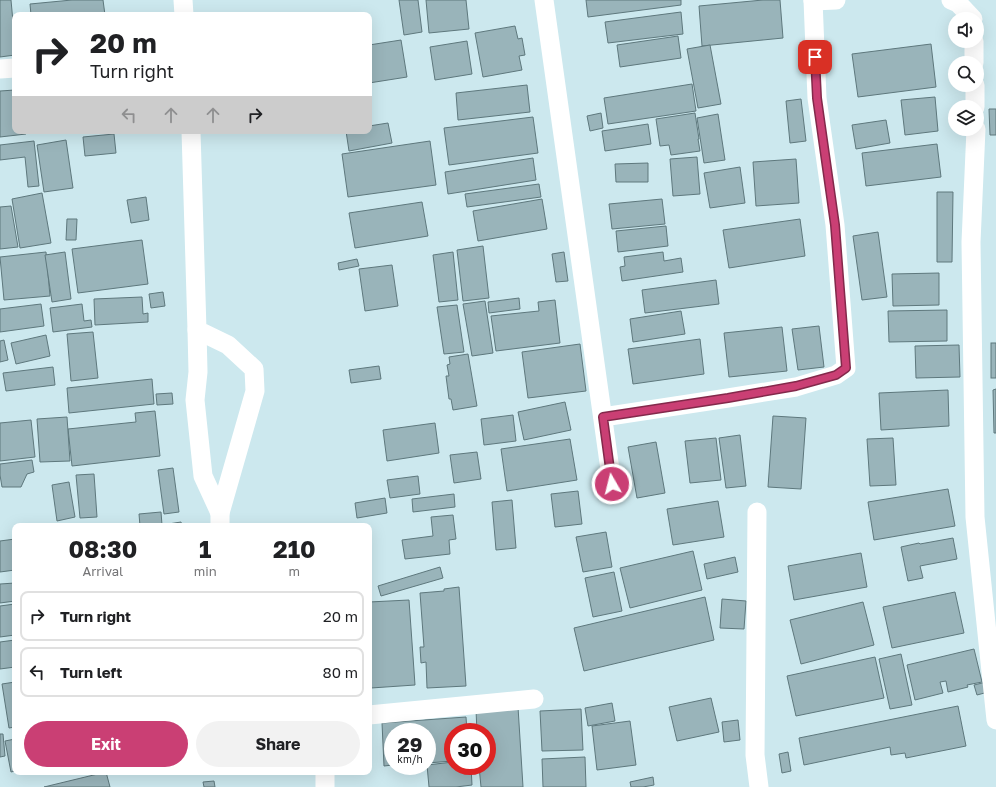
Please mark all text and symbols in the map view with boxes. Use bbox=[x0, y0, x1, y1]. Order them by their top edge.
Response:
map controls bbox=[948, 12, 984, 136]
button: sound bbox=[948, 12, 984, 48]
text: 20 m bbox=[90, 26, 157, 59]
icon: right bbox=[24, 28, 76, 80]
pin bbox=[798, 40, 832, 74]
icon: arrive bbox=[804, 46, 826, 68]
button: search bbox=[948, 56, 984, 92]
text: Turn right bbox=[90, 60, 174, 82]
button: layers bbox=[948, 100, 984, 136]
icon: left bbox=[118, 104, 140, 126]
icon: ahead bbox=[160, 104, 182, 126]
icon: ahead bbox=[202, 104, 224, 126]
icon: right bbox=[244, 104, 266, 126]
position arrow bbox=[591, 463, 633, 505]
text: 08:30 bbox=[68, 534, 137, 563]
text: 1 bbox=[199, 534, 211, 563]
text: 210 bbox=[273, 534, 316, 563]
text: Arrival bbox=[82, 563, 123, 579]
text: min bbox=[194, 563, 217, 579]
text: m bbox=[289, 563, 300, 579]
icon: right bbox=[26, 605, 48, 627]
text: Turn right bbox=[60, 607, 131, 625]
text: 20 m bbox=[323, 607, 358, 625]
icon: left bbox=[26, 661, 48, 683]
text: Turn left bbox=[60, 663, 122, 681]
text: 80 m bbox=[323, 663, 358, 681]
button: Exit bbox=[24, 721, 188, 767]
button: Share bbox=[196, 721, 360, 767]
speed limit sign: 30 bbox=[444, 723, 496, 775]
text: 29 bbox=[398, 732, 422, 756]
text: km/h bbox=[397, 753, 423, 765]

